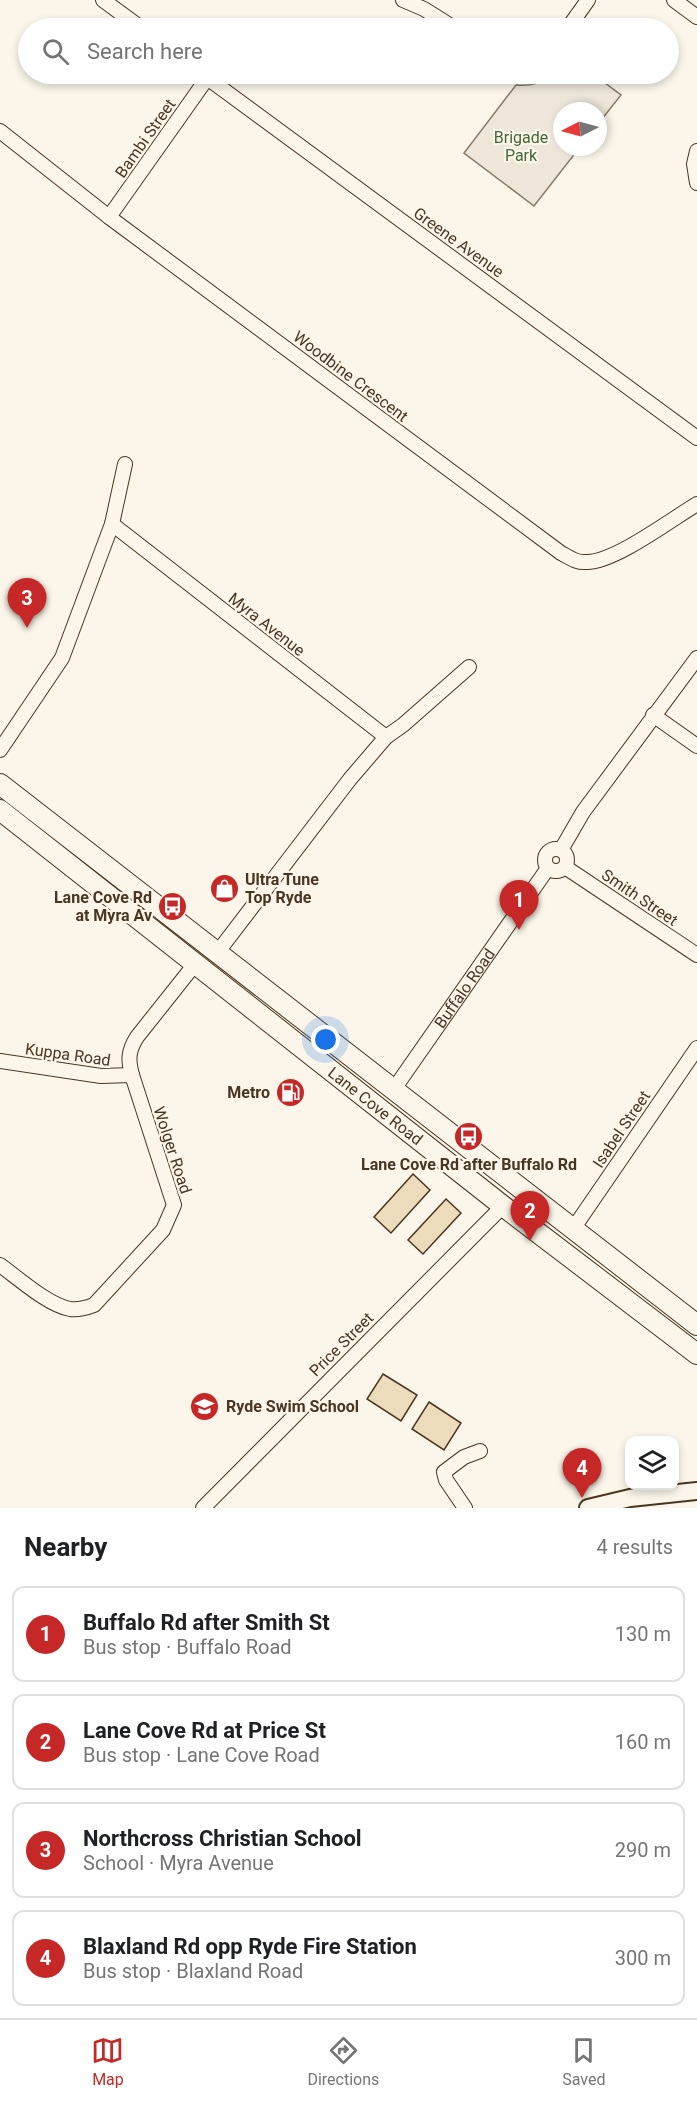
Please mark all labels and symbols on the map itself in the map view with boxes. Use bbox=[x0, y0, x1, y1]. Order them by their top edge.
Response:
street label: Bambi Street bbox=[111, 95, 180, 181]
north arrow bbox=[553, 102, 607, 156]
park label: Brigade Park bbox=[494, 128, 548, 165]
street label: Greene Avenue bbox=[410, 203, 507, 281]
street label: Woodbine Crescent bbox=[290, 327, 412, 426]
pin: 3 bbox=[8, 578, 46, 628]
street label: Myra Avenue bbox=[225, 589, 309, 660]
street label: Smith Street bbox=[598, 865, 681, 930]
place label: Ultra Tune Top Ryde bbox=[245, 870, 319, 907]
shop icon: Ultra Tune Top Ryde bbox=[208, 872, 240, 904]
pin: 1 bbox=[500, 880, 538, 930]
place label: Lane Cove Rd at Myra Av bbox=[54, 888, 152, 925]
bus stop icon: Lane Cove Rd at Myra Av bbox=[157, 890, 189, 922]
street label: Buffalo Road bbox=[431, 945, 499, 1032]
your location bbox=[311, 1025, 340, 1054]
street label: Kuppa Road bbox=[24, 1039, 112, 1070]
street label: Lane Cove Road bbox=[324, 1063, 426, 1149]
fuel station icon: Metro bbox=[275, 1076, 307, 1108]
place label: Metro bbox=[227, 1083, 270, 1102]
street label: Isabel Street bbox=[589, 1087, 654, 1171]
street label: Wolger Road bbox=[149, 1104, 196, 1196]
bus stop icon: Lane Cove Rd after Buffalo Rd bbox=[453, 1120, 485, 1152]
place label: Lane Cove Rd after Buffalo Rd bbox=[361, 1155, 577, 1174]
pin: 2 bbox=[510, 1192, 550, 1241]
street label: Price Street bbox=[305, 1308, 377, 1380]
school or university icon: Ryde Swim School bbox=[189, 1390, 221, 1422]
place label: Ryde Swim School bbox=[226, 1397, 359, 1416]
pin: 4 bbox=[562, 1448, 602, 1498]

